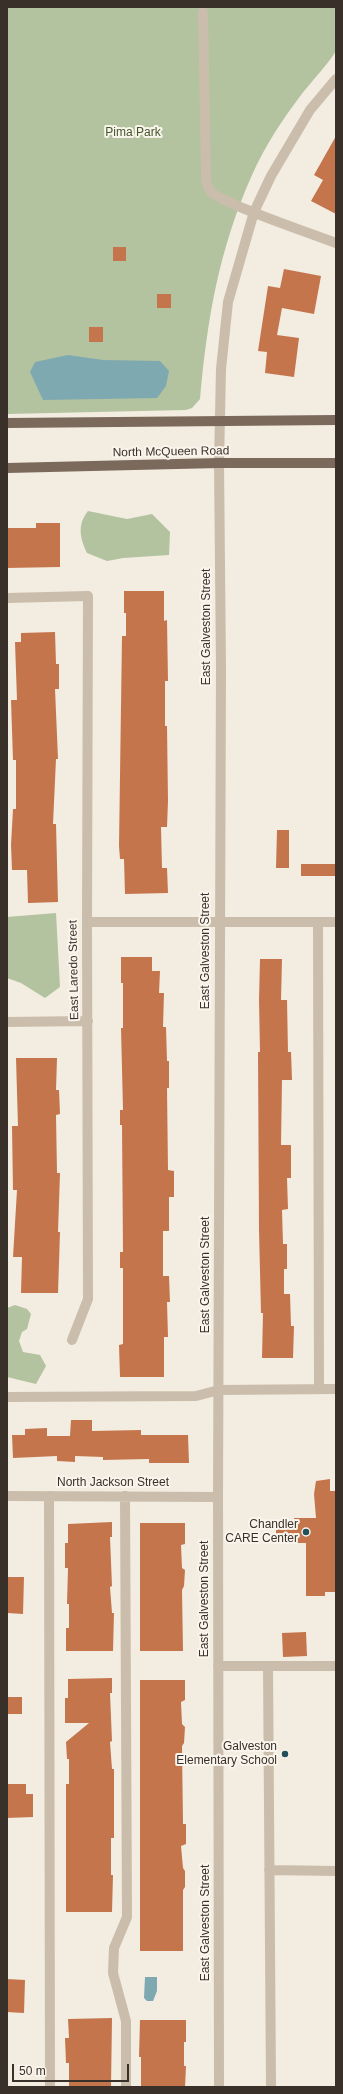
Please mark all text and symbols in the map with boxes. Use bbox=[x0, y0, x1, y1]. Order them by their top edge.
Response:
park label: Pima Park bbox=[105, 126, 161, 140]
street label: North McQueen Road bbox=[113, 444, 229, 460]
street label: East Galveston Street bbox=[200, 569, 214, 685]
street label: East Galveston Street bbox=[199, 893, 213, 1009]
street label: East Laredo Street bbox=[66, 920, 82, 1020]
street label: East Galveston Street bbox=[199, 1217, 213, 1333]
street label: North Jackson Street bbox=[57, 1476, 169, 1490]
place label: Chandler CARE Center bbox=[225, 1518, 298, 1546]
marker: Chandler CARE Center bbox=[301, 1527, 311, 1537]
street label: East Galveston Street bbox=[198, 1541, 212, 1657]
place label: Galveston Elementary School bbox=[176, 1740, 277, 1768]
marker: Galveston Elementary School bbox=[280, 1749, 290, 1759]
street label: East Galveston Street bbox=[199, 1865, 213, 1981]
scale bar bbox=[14, 2056, 131, 2082]
text: 50 m bbox=[19, 2064, 46, 2078]

